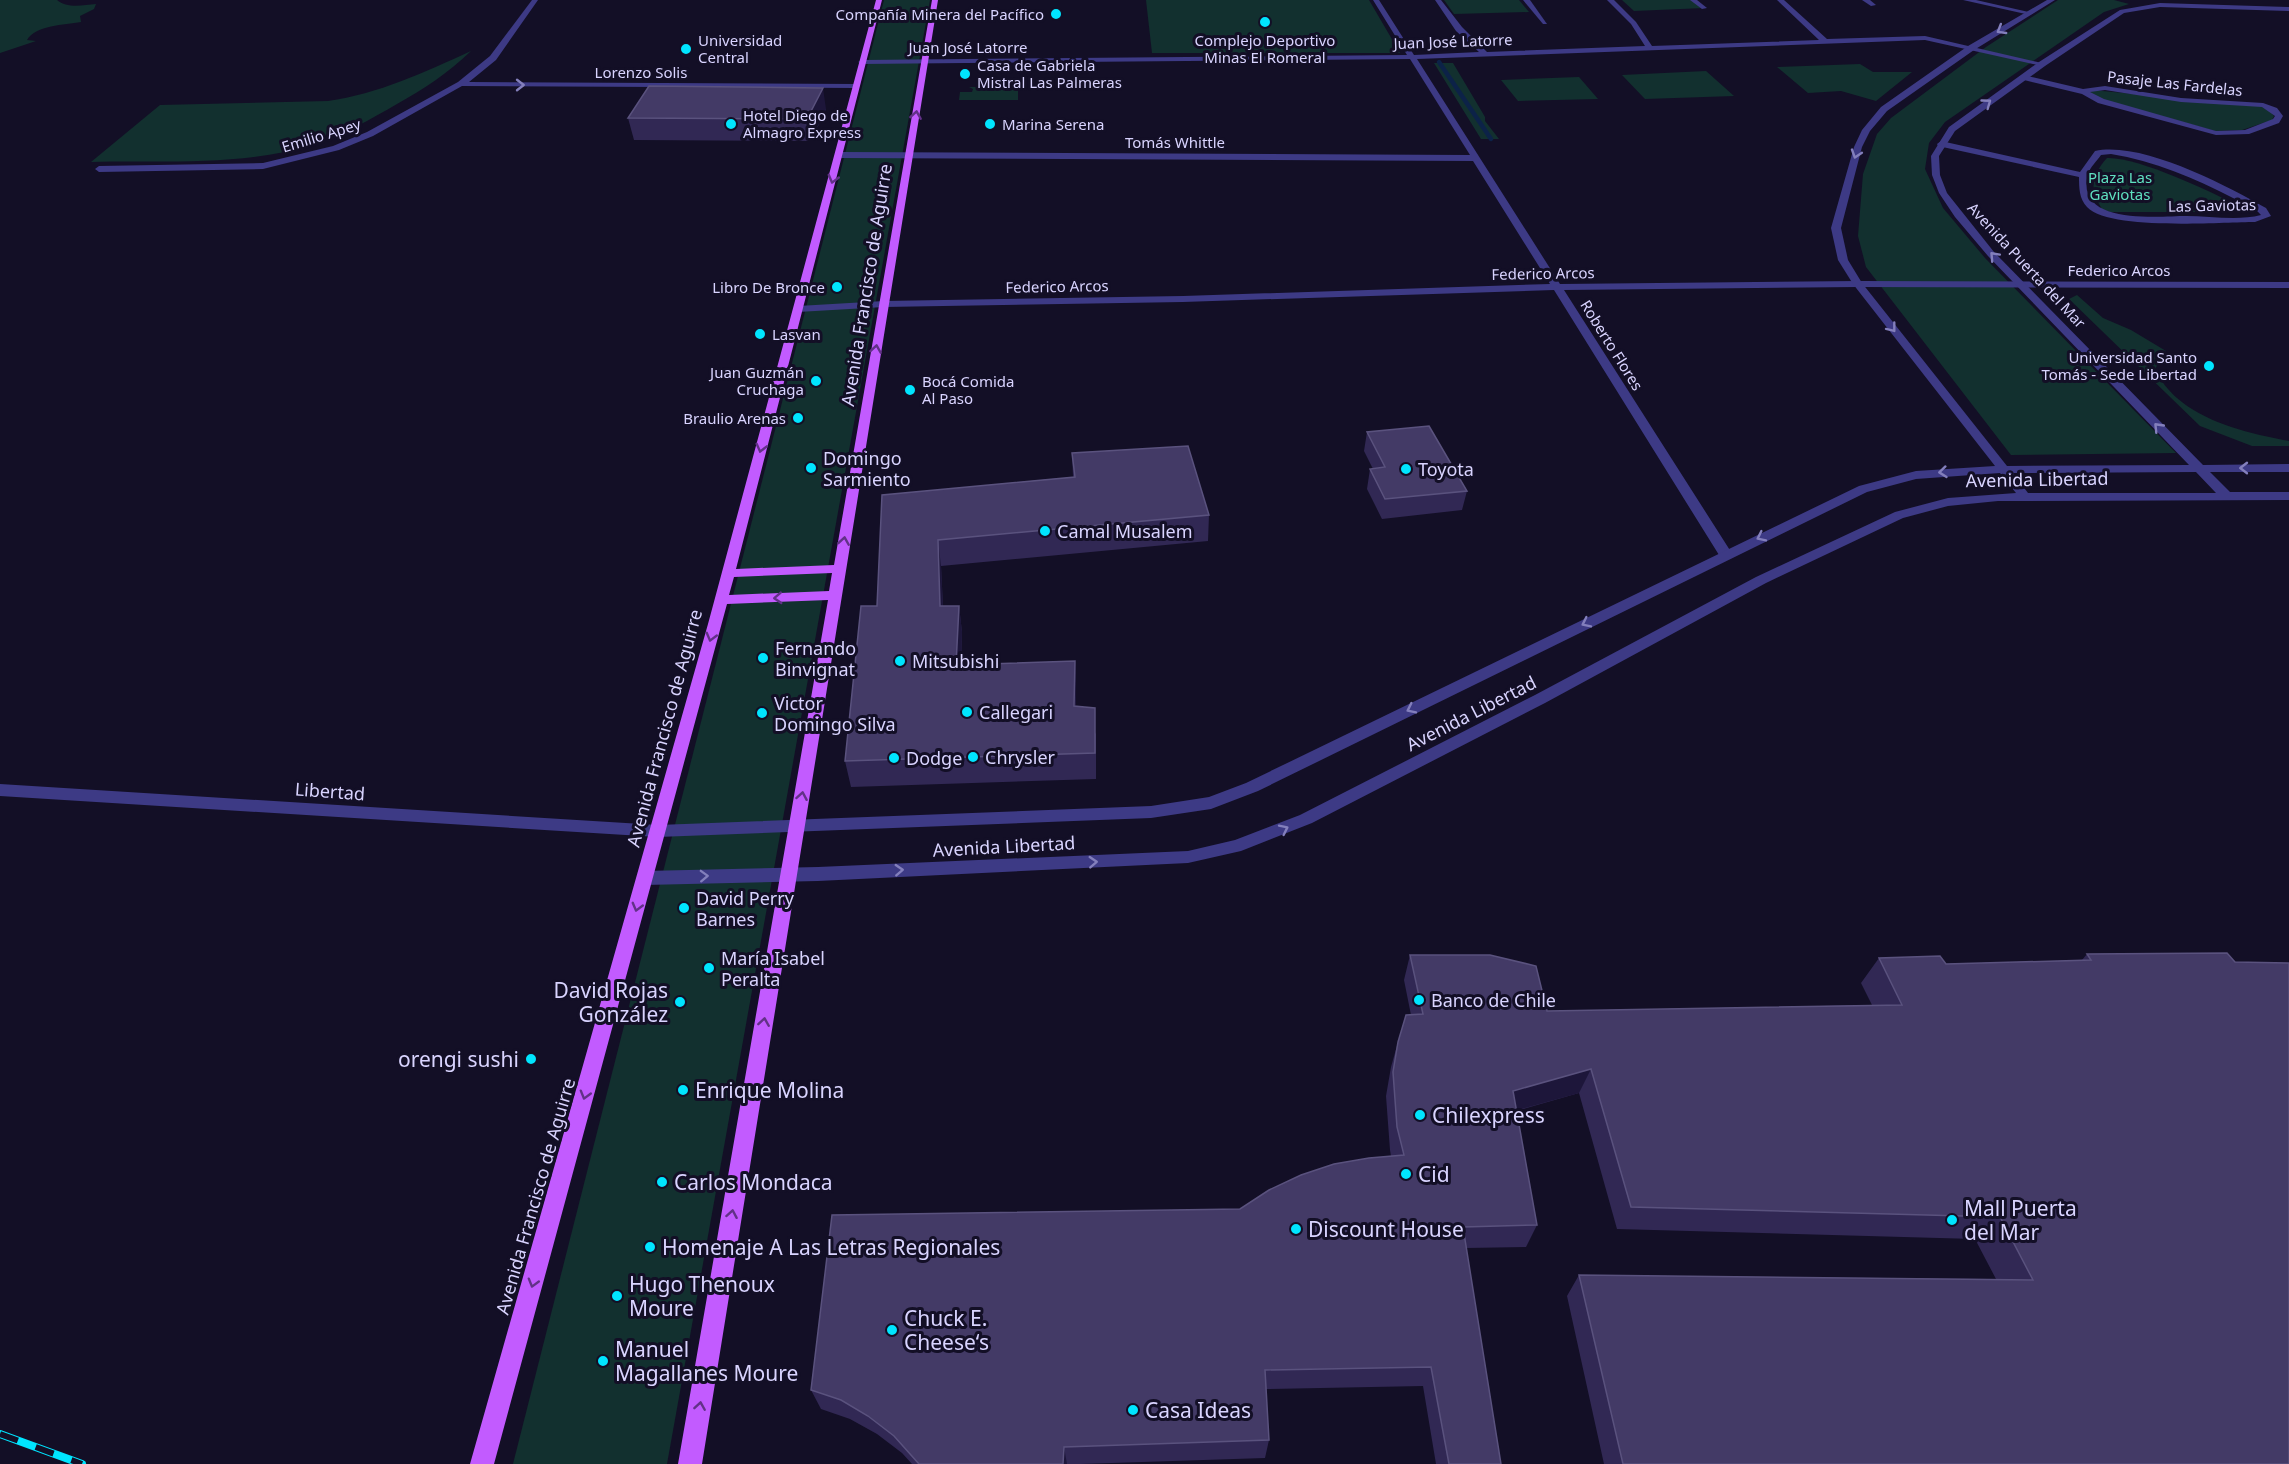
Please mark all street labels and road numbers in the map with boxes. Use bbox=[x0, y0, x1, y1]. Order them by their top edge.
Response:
street label: Juan José Latorre bbox=[1391, 29, 1513, 53]
street label: Juan José Latorre bbox=[907, 37, 1027, 57]
street label: Lorenzo Solis bbox=[595, 62, 687, 82]
street label: Pasaje Las Fardelas bbox=[2106, 66, 2244, 100]
street label: Emilio Apey bbox=[279, 113, 363, 156]
street label: Tomás Whittle bbox=[1125, 132, 1225, 152]
street label: Avenida Francisco de Aguirre bbox=[835, 162, 897, 408]
street label: Las Gaviotas bbox=[2168, 194, 2256, 216]
street label: Avenida Puerta del Mar bbox=[1964, 198, 2090, 332]
street label: Federico Arcos bbox=[2067, 260, 2171, 280]
street label: Federico Arcos bbox=[1491, 262, 1595, 284]
street label: Federico Arcos bbox=[1005, 275, 1109, 297]
street label: Roberto Flores bbox=[1576, 296, 1648, 394]
street label: Avenida Libertad bbox=[1965, 466, 2109, 492]
street label: Avenida Francisco de Aguirre bbox=[621, 607, 707, 849]
street label: Avenida Libertad bbox=[1402, 670, 1540, 756]
street label: Libertad bbox=[294, 777, 366, 805]
street label: Avenida Libertad bbox=[932, 830, 1076, 862]
street label: Avenida Francisco de Aguirre bbox=[490, 1075, 580, 1317]

